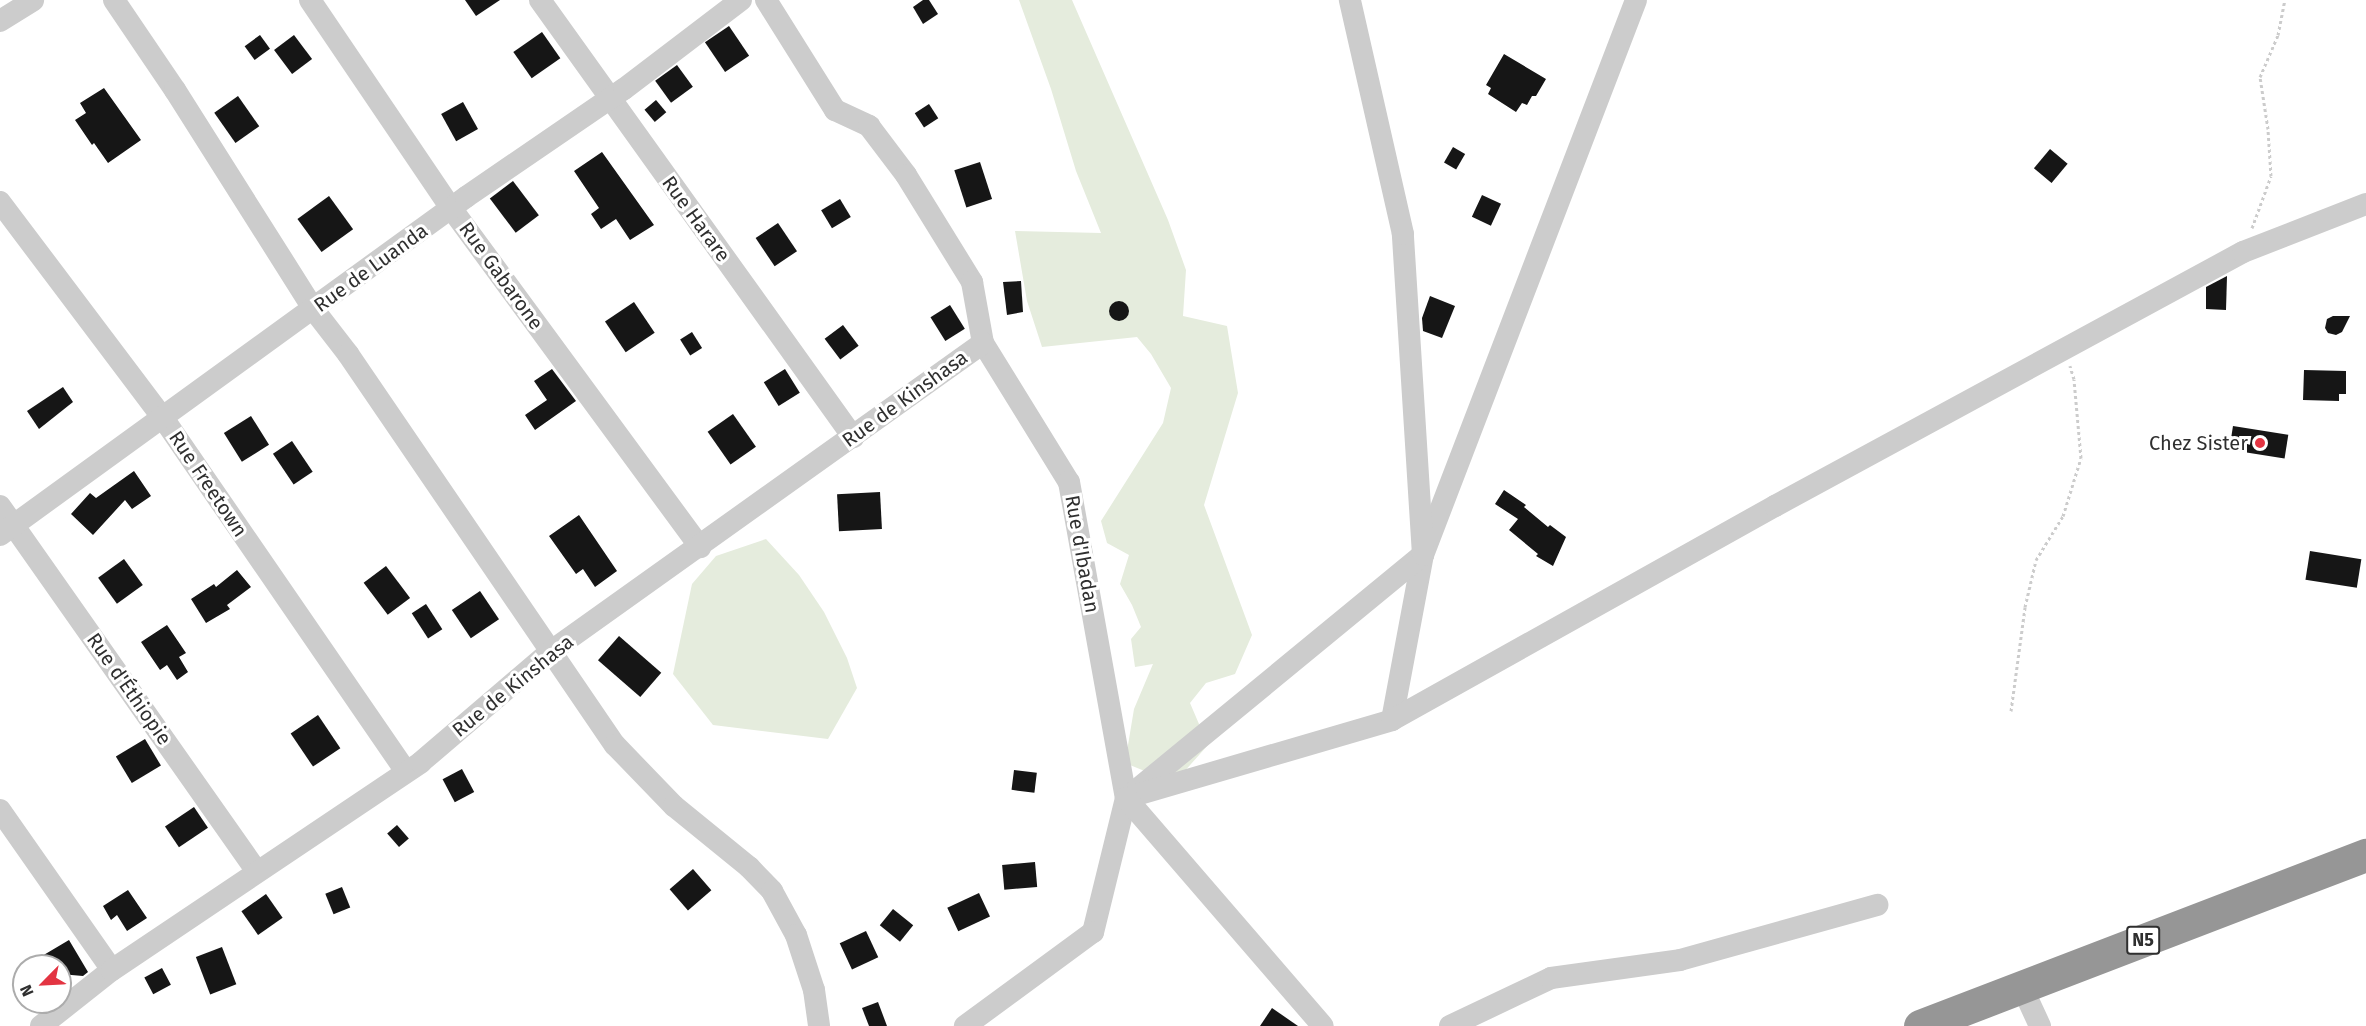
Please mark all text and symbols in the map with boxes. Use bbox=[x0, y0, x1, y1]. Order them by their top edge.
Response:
street label: Rue Harare bbox=[657, 171, 735, 267]
street label: Rue Gabarone bbox=[454, 217, 548, 335]
street label: Rue de Luanda bbox=[309, 219, 433, 317]
street label: Rue de Kinshasa bbox=[838, 346, 972, 452]
street label: Rue Freetown bbox=[164, 426, 252, 542]
place label: Chez Sister bbox=[2149, 431, 2248, 455]
marker: Chez Sister bbox=[2253, 436, 2267, 450]
street label: Rue d'Ibadan bbox=[1060, 493, 1104, 615]
street label: Rue d'Éthiopie bbox=[81, 628, 177, 750]
street label: Rue de Kinshasa bbox=[448, 630, 578, 742]
road number: N5 bbox=[2125, 925, 2161, 955]
north arrow bbox=[12, 954, 72, 1014]
text: N bbox=[16, 982, 38, 999]

